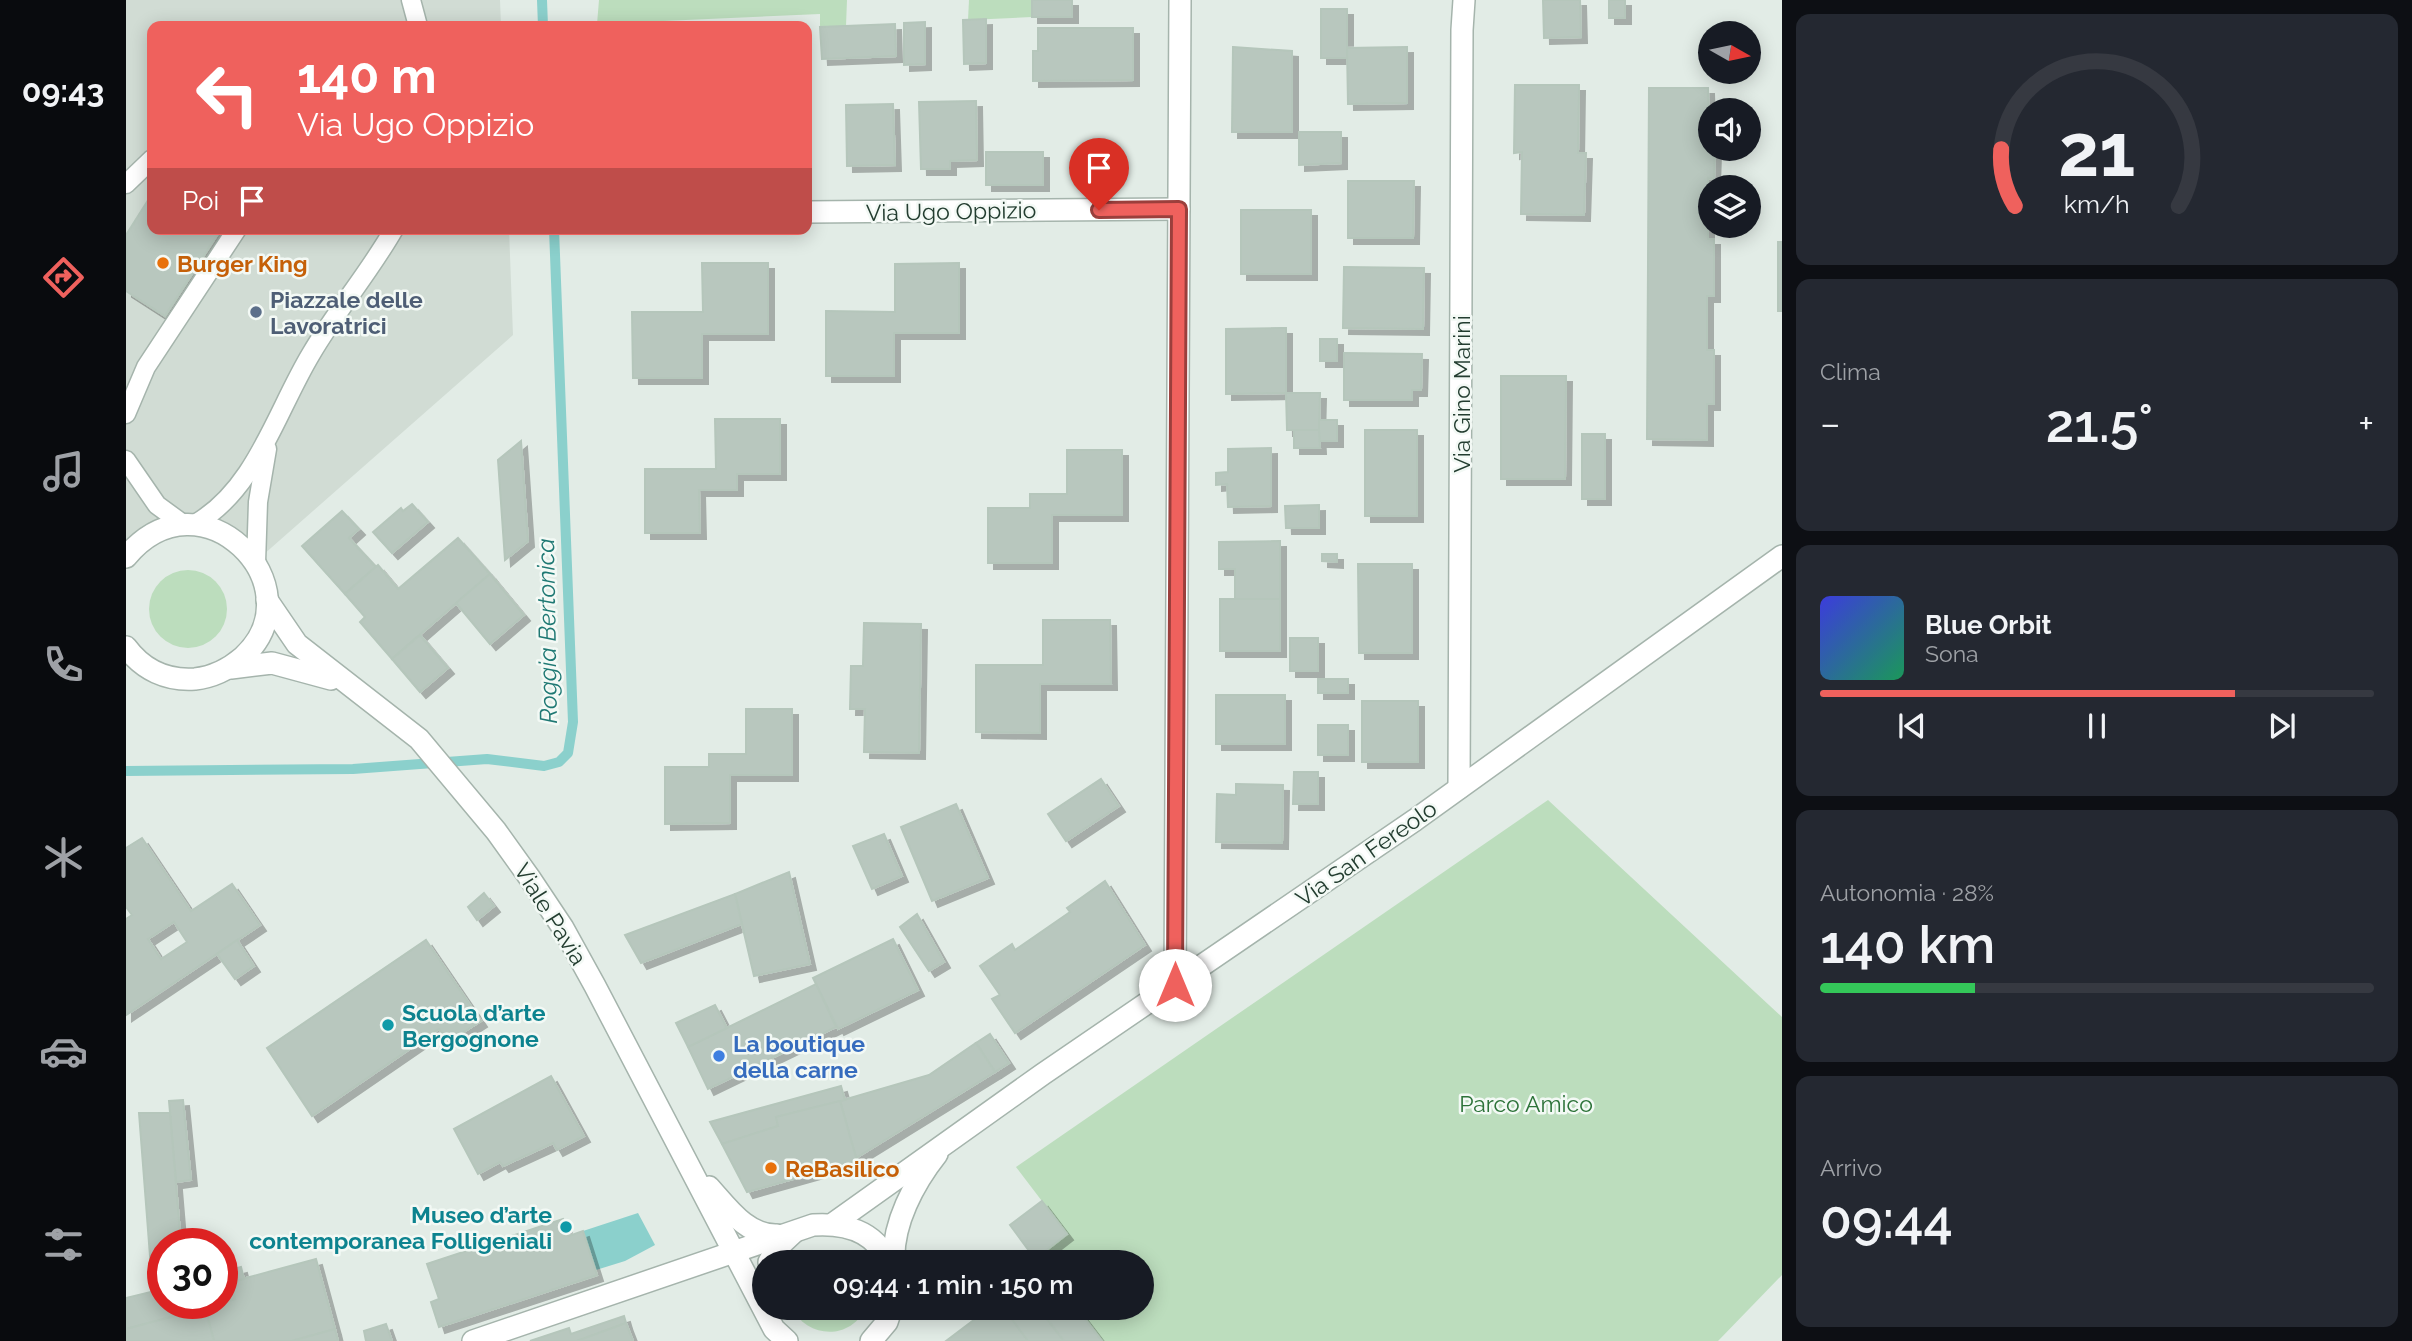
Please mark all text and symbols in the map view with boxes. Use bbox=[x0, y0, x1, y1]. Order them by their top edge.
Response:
north arrow bbox=[1698, 21, 1760, 84]
map controls bbox=[1698, 21, 1761, 238]
text: 140 m bbox=[297, 47, 437, 104]
icon: left bbox=[182, 49, 273, 140]
text: 09:43 bbox=[22, 72, 104, 109]
button: sound bbox=[1698, 98, 1761, 161]
text: Via Ugo Oppizio bbox=[297, 106, 534, 143]
text: 21 bbox=[2058, 108, 2136, 193]
pin bbox=[1069, 138, 1129, 210]
icon: arrive bbox=[1080, 149, 1118, 187]
button: layers bbox=[1698, 175, 1761, 238]
icon: arrive bbox=[233, 182, 271, 220]
text: Poi bbox=[182, 186, 219, 216]
text: km/h bbox=[2064, 189, 2130, 219]
street label: Via Ugo Oppizio bbox=[866, 196, 1036, 226]
place label: Burger King bbox=[177, 250, 308, 277]
icon: directions bbox=[39, 253, 88, 302]
marker: Burger King bbox=[155, 255, 171, 271]
place label: Piazzale delle Lavoratrici bbox=[270, 286, 423, 339]
marker: Piazzale delle Lavoratrici bbox=[248, 304, 264, 320]
street label: Via Gino Marini bbox=[1448, 315, 1475, 473]
text: Clima bbox=[1820, 358, 1881, 385]
text: 21.5° bbox=[2046, 393, 2153, 454]
text: − bbox=[1820, 401, 1840, 446]
text: + bbox=[2358, 401, 2374, 446]
icon: music bbox=[39, 447, 88, 496]
water label: Roggia Bertonica bbox=[531, 538, 563, 724]
text: Blue Orbit bbox=[1925, 610, 2052, 640]
icon: phone bbox=[39, 640, 88, 689]
text: Sona bbox=[1925, 640, 1979, 667]
icon: previous bbox=[1893, 707, 1931, 745]
icon: pause bbox=[2078, 707, 2116, 745]
icon: next bbox=[2263, 707, 2301, 745]
street label: Via San Fereolo bbox=[1290, 794, 1442, 912]
icon: climate bbox=[39, 833, 88, 882]
street label: Viale Pavia bbox=[509, 858, 593, 970]
text: Autonomia · 28% bbox=[1820, 879, 1994, 906]
text: 140 km bbox=[1820, 914, 1995, 975]
position arrow bbox=[1138, 948, 1212, 1022]
place label: Scuola d’arte Bergognone bbox=[402, 999, 546, 1052]
marker: Scuola d’arte Bergognone bbox=[380, 1017, 396, 1033]
icon: car bbox=[39, 1027, 88, 1076]
place label: La boutique della carne bbox=[733, 1030, 865, 1083]
marker: La boutique della carne bbox=[711, 1048, 727, 1064]
park label: Parco Amico bbox=[1459, 1090, 1593, 1117]
text: Arrivo bbox=[1820, 1154, 1882, 1181]
place label: ReBasilico bbox=[785, 1155, 900, 1182]
marker: ReBasilico bbox=[763, 1160, 779, 1176]
text: 09:44 bbox=[1820, 1189, 1953, 1250]
place label: Museo d’arte contemporanea Folligeniali bbox=[249, 1201, 552, 1254]
marker: Museo d’arte contemporanea Folligeniali bbox=[558, 1219, 574, 1235]
icon: filters bbox=[39, 1220, 88, 1269]
speed limit sign: 30 bbox=[147, 1228, 238, 1319]
text: 09:44 · 1 min · 150 m bbox=[833, 1270, 1073, 1300]

